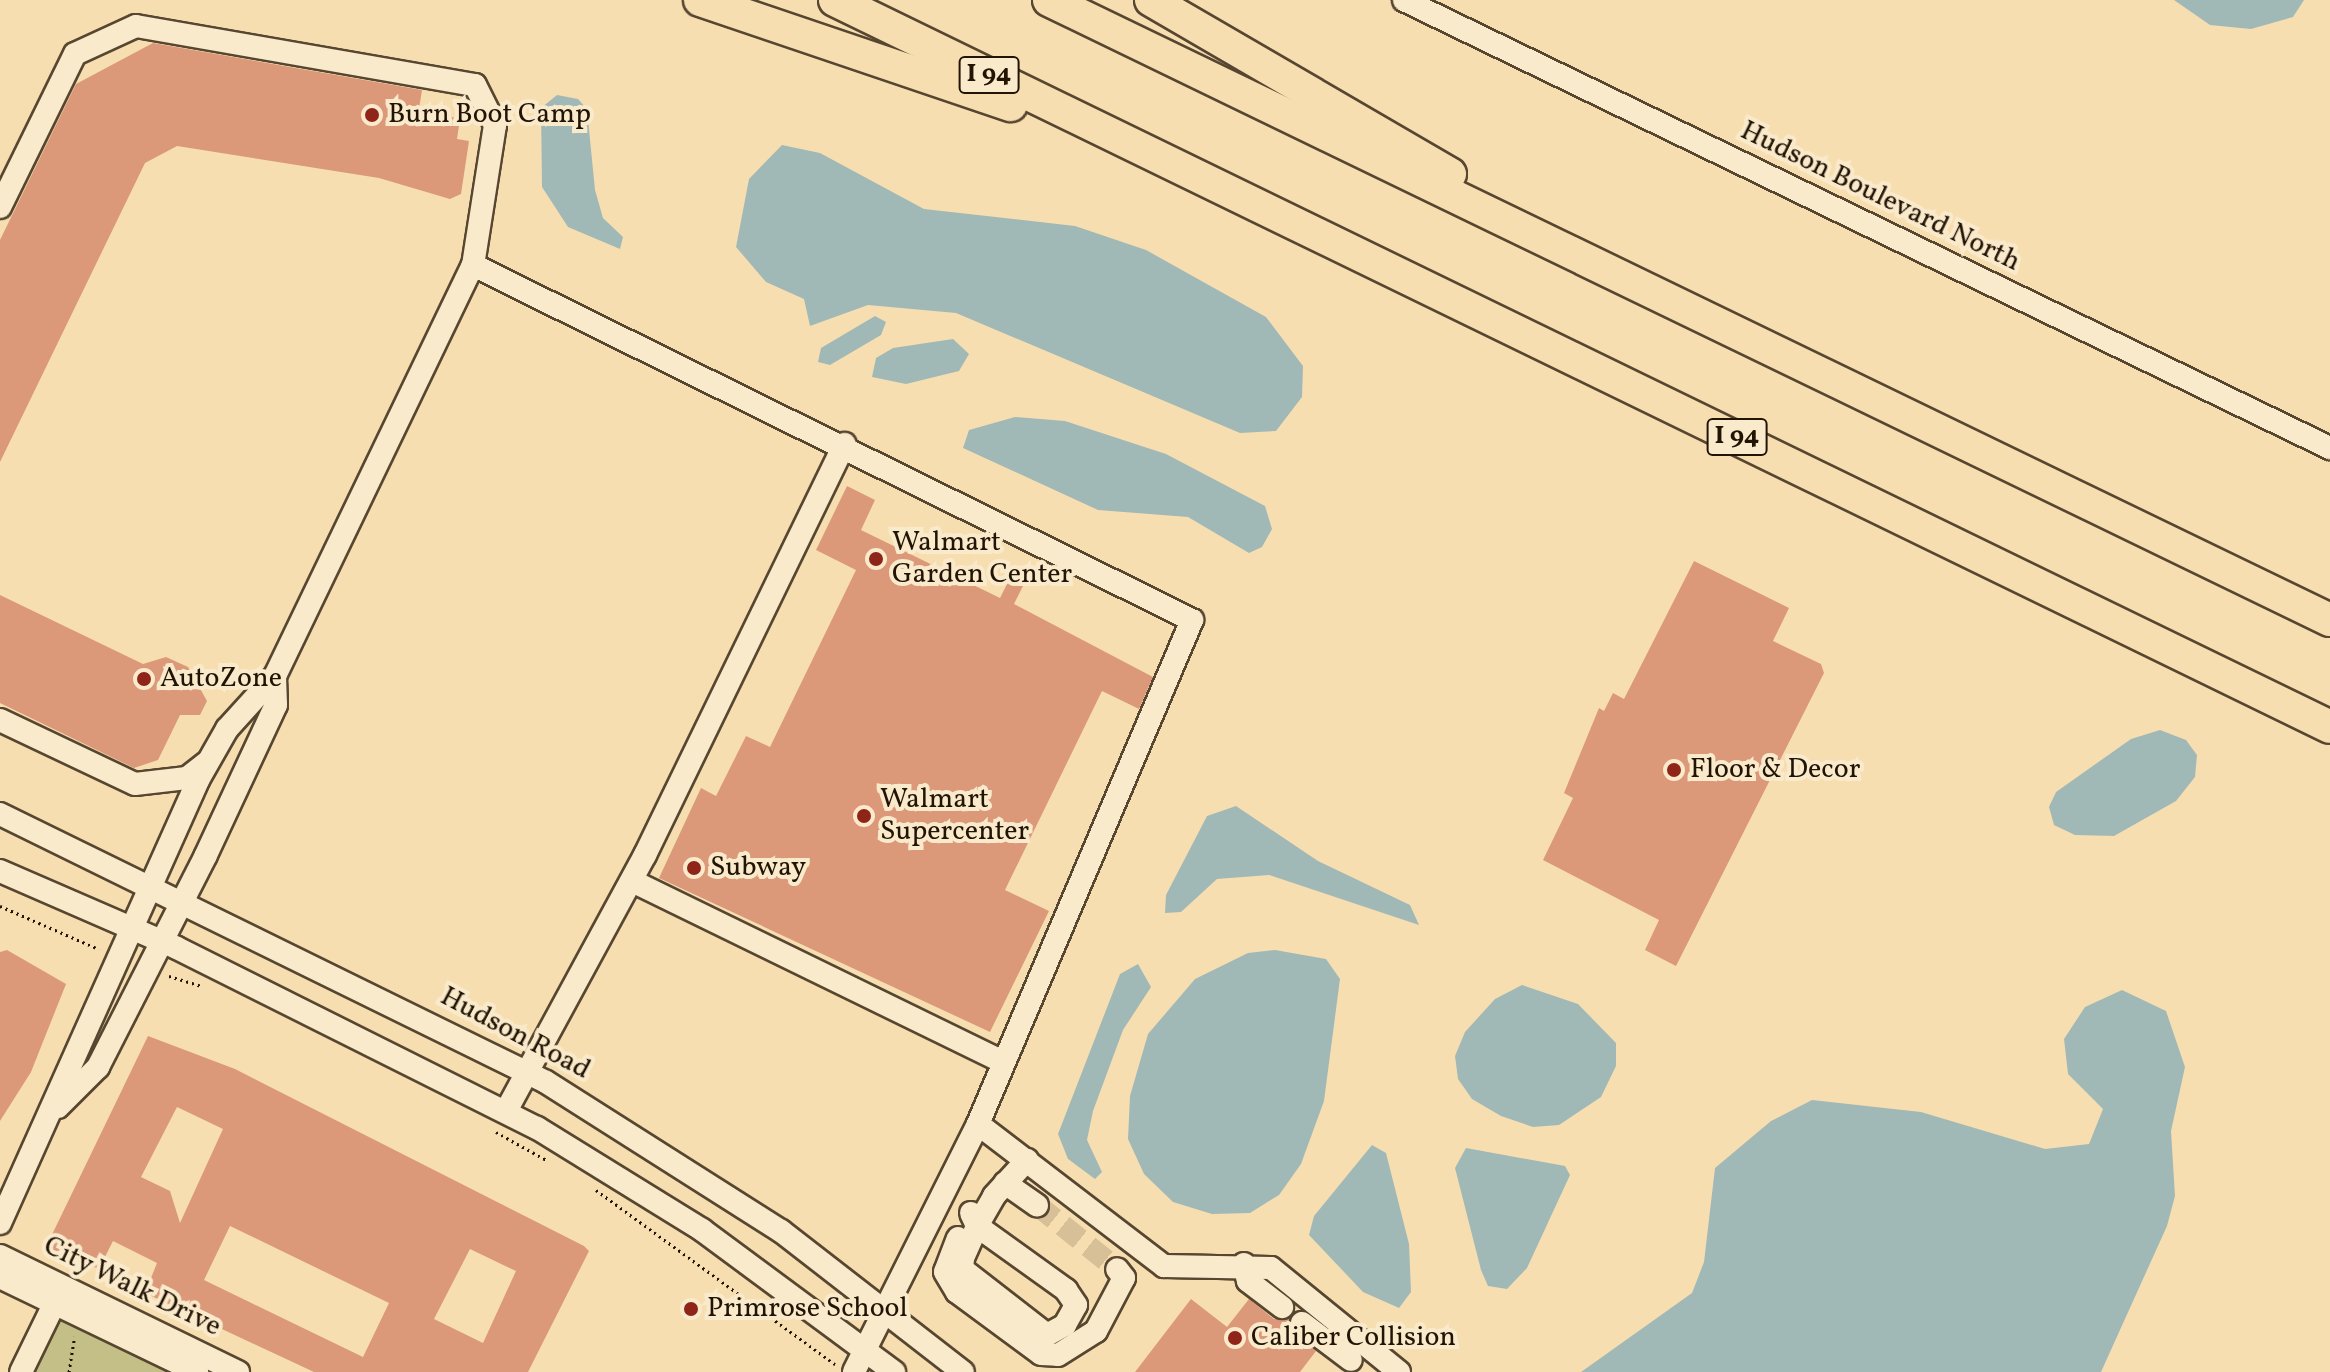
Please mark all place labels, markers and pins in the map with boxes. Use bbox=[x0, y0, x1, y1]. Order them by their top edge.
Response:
place label: Burn Boot Camp bbox=[388, 98, 591, 132]
marker: Burn Boot Camp bbox=[363, 106, 381, 124]
place label: Walmart Garden Center bbox=[892, 526, 1072, 592]
marker: Walmart Garden Center bbox=[867, 550, 885, 568]
place label: AutoZone bbox=[160, 662, 282, 696]
marker: AutoZone bbox=[135, 670, 153, 688]
place label: Floor & Decor bbox=[1690, 753, 1860, 787]
marker: Floor & Decor bbox=[1665, 761, 1683, 779]
place label: Walmart Supercenter bbox=[880, 783, 1029, 849]
marker: Walmart Supercenter bbox=[855, 807, 873, 825]
place label: Subway bbox=[710, 851, 806, 885]
marker: Subway bbox=[685, 859, 703, 877]
place label: Primrose School bbox=[707, 1292, 908, 1326]
marker: Primrose School bbox=[682, 1300, 700, 1318]
place label: Caliber Collision bbox=[1251, 1321, 1456, 1355]
marker: Caliber Collision bbox=[1226, 1329, 1244, 1347]

